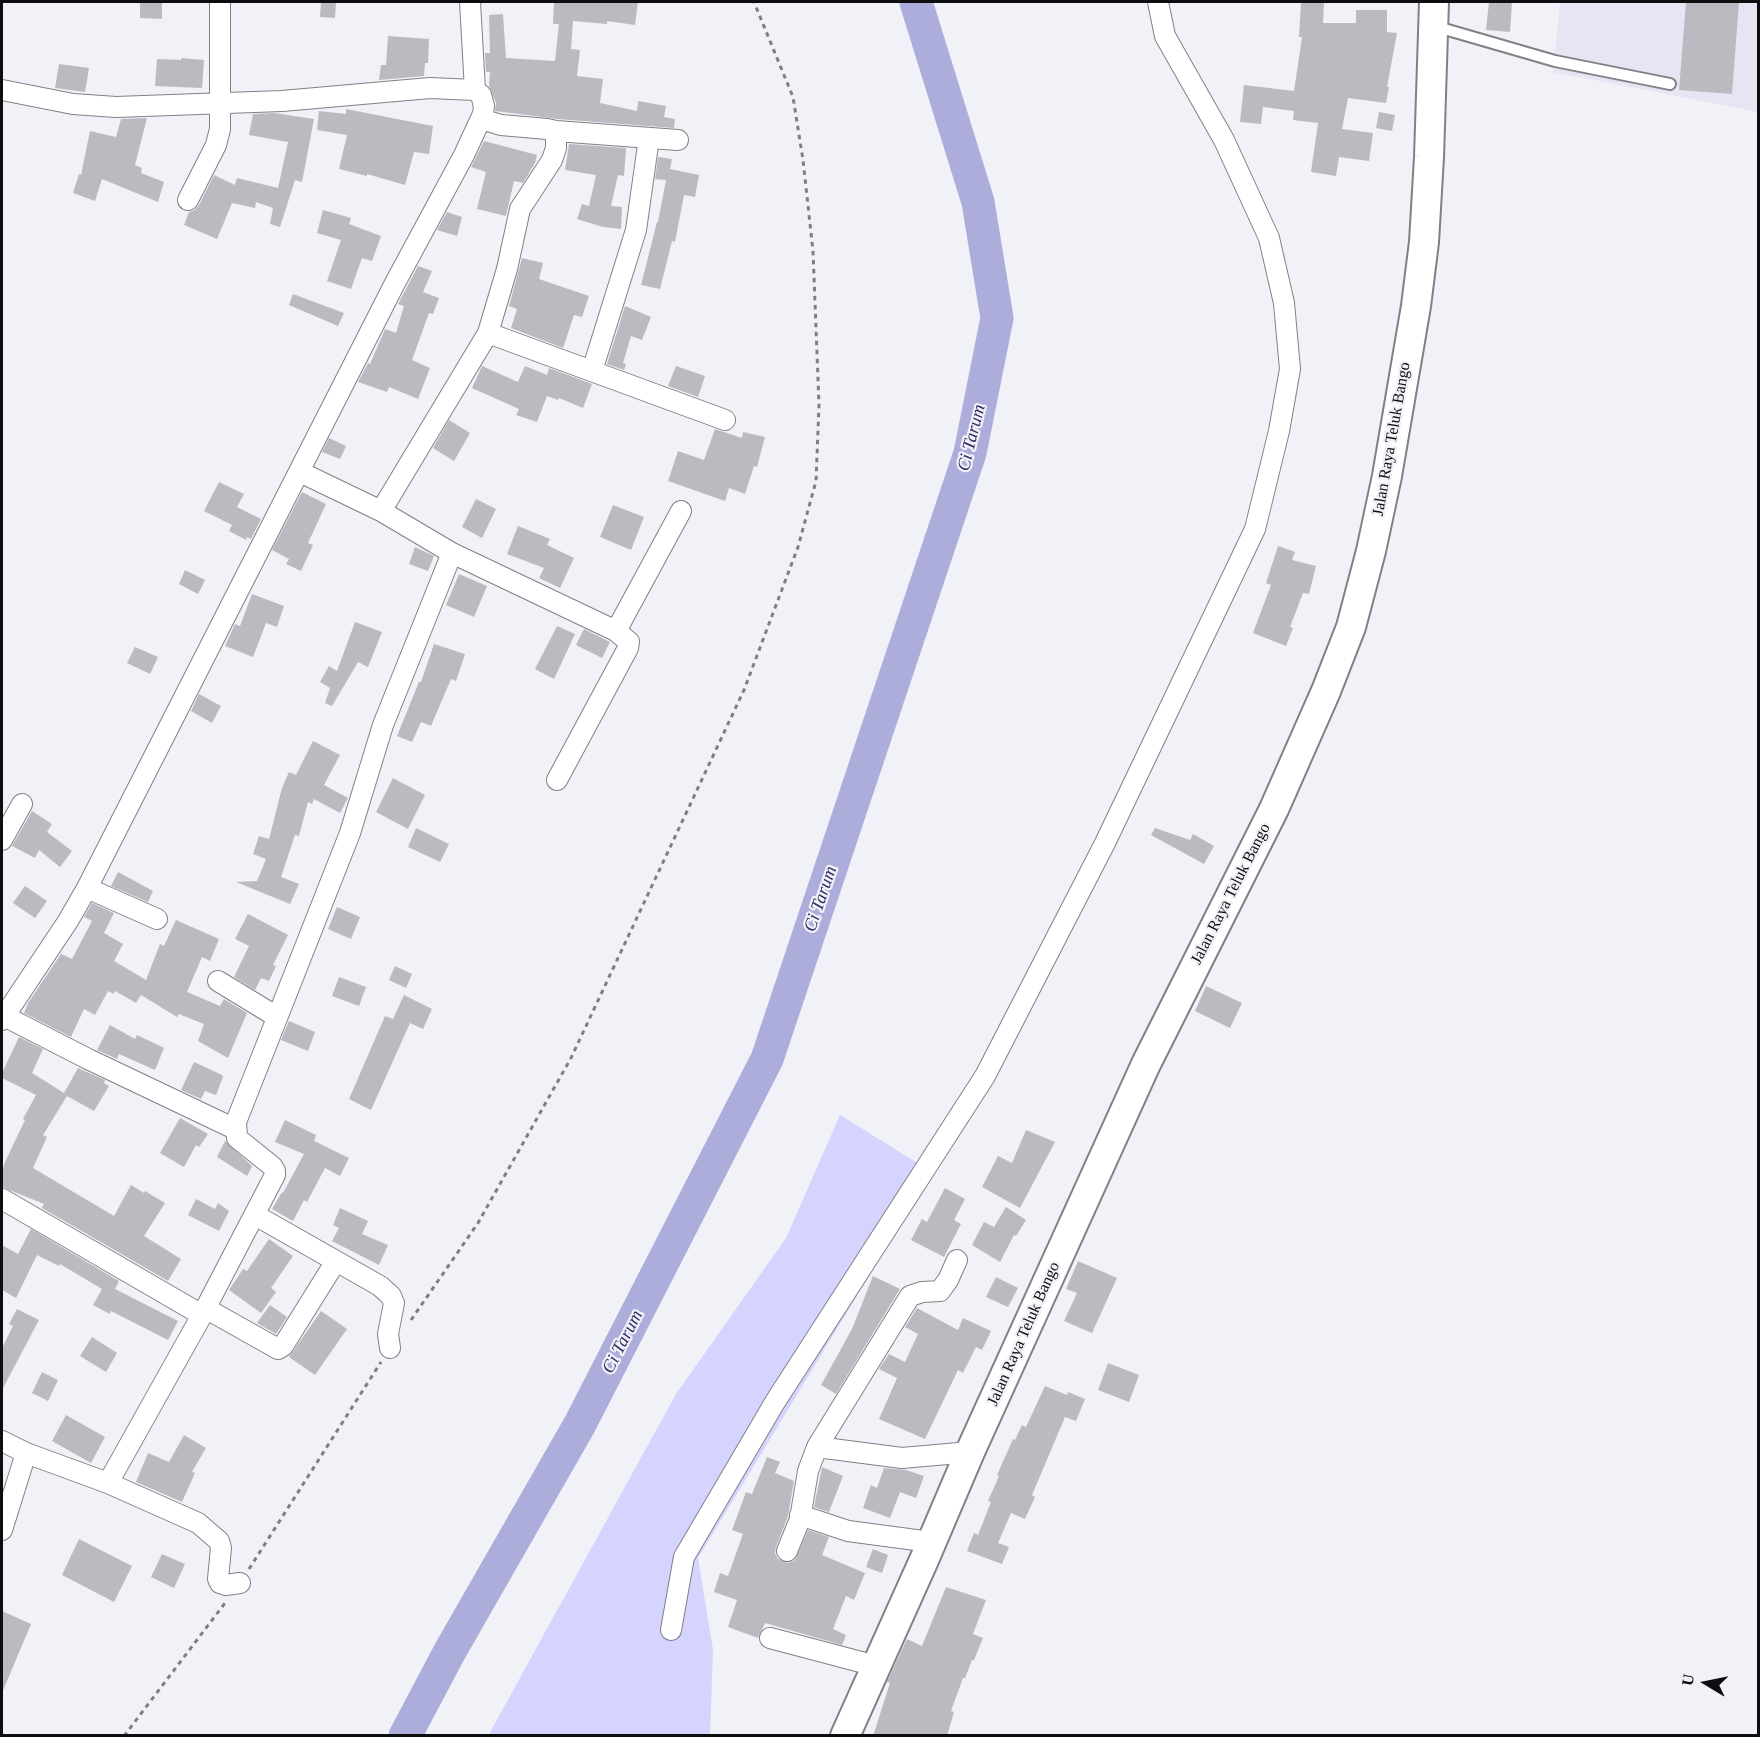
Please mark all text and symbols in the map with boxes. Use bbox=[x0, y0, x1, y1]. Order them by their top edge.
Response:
street label: Jalan Raya Teluk Bango bbox=[1369, 361, 1415, 517]
water label: Ci Tarum bbox=[953, 402, 991, 474]
street label: Jalan Raya Teluk Bango bbox=[1187, 820, 1275, 968]
water label: Ci Tarum bbox=[800, 863, 842, 935]
street label: Jalan Raya Teluk Bango bbox=[984, 1259, 1064, 1409]
water label: Ci Tarum bbox=[598, 1307, 648, 1377]
north arrow bbox=[1676, 1653, 1736, 1713]
text: U bbox=[1678, 1673, 1697, 1687]

